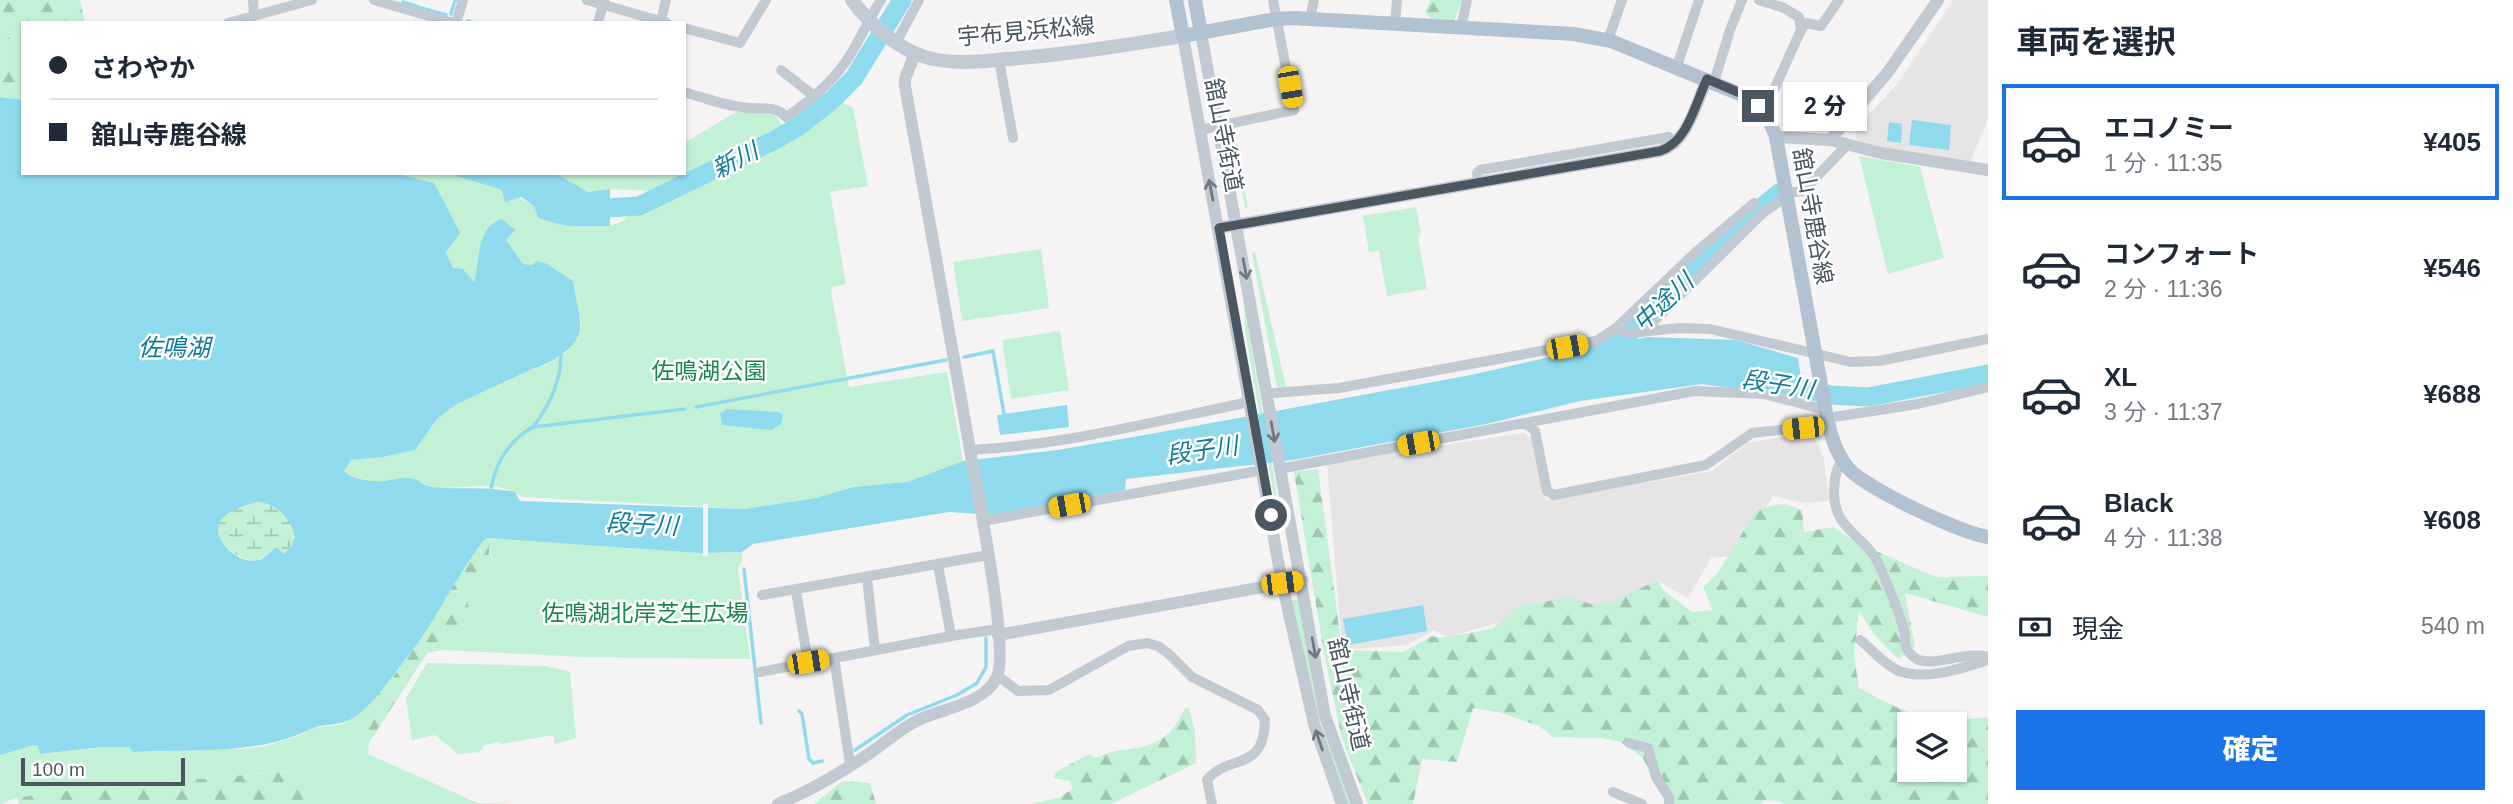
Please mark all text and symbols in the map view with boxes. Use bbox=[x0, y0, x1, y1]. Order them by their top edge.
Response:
street label: 宇布見浜松線 bbox=[956, 12, 1096, 50]
text: 車両を選択 bbox=[2016, 24, 2176, 60]
text: さわやか bbox=[91, 53, 195, 83]
car bbox=[1277, 64, 1304, 110]
street label: 舘山寺街道 bbox=[1200, 76, 1248, 194]
callout: 2 分 bbox=[1782, 82, 1866, 130]
route end bbox=[1742, 90, 1774, 122]
text: 2 分 bbox=[1804, 93, 1846, 119]
icon: car bbox=[2020, 111, 2083, 174]
text: エコノミー bbox=[2104, 113, 2234, 143]
text: 舘山寺鹿谷線 bbox=[91, 120, 247, 150]
text: ¥405 bbox=[2423, 127, 2481, 157]
water label: 新川 bbox=[707, 136, 765, 183]
street label: 舘山寺鹿谷線 bbox=[1788, 146, 1838, 286]
text: 1 分 · 11:35 bbox=[2104, 150, 2222, 176]
one-way arrow bbox=[1204, 179, 1218, 202]
icon: car bbox=[2020, 237, 2083, 300]
text: コンフォート bbox=[2104, 239, 2259, 269]
text: ¥546 bbox=[2423, 253, 2481, 283]
one-way arrow bbox=[1239, 257, 1252, 280]
water label: 中途川 bbox=[1627, 266, 1701, 336]
text: 2 分 · 11:36 bbox=[2104, 276, 2222, 302]
car bbox=[1545, 333, 1590, 361]
water label: 佐鳴湖 bbox=[138, 334, 214, 361]
park label: 佐鳴湖公園 bbox=[652, 358, 767, 384]
text: XL bbox=[2104, 362, 2137, 392]
icon: car bbox=[2020, 363, 2083, 426]
water label: 段子川 bbox=[1740, 365, 1819, 403]
text: ¥688 bbox=[2423, 379, 2481, 409]
text: 3 分 · 11:37 bbox=[2104, 399, 2222, 425]
car bbox=[1782, 415, 1825, 441]
one-way arrow bbox=[1266, 420, 1280, 443]
car bbox=[1396, 429, 1441, 457]
water label: 段子川 bbox=[1164, 431, 1242, 468]
text: Black bbox=[2104, 488, 2173, 518]
icon: car bbox=[2020, 489, 2083, 552]
car bbox=[1047, 491, 1092, 519]
route start bbox=[1255, 499, 1287, 531]
text: ¥608 bbox=[2423, 505, 2481, 535]
water label: 段子川 bbox=[605, 509, 682, 540]
text: 4 分 · 11:38 bbox=[2104, 525, 2222, 551]
car bbox=[1260, 570, 1305, 596]
park label: 佐鳴湖北岸芝生広場 bbox=[542, 600, 749, 626]
icon: cash bbox=[2016, 608, 2054, 646]
text: 540 m bbox=[2421, 613, 2485, 639]
text: 現金 bbox=[2072, 614, 2124, 644]
street label: 舘山寺街道 bbox=[1323, 635, 1375, 753]
one-way arrow bbox=[1307, 636, 1321, 659]
car bbox=[786, 648, 831, 676]
button: 確定 bbox=[2016, 710, 2485, 790]
map controls bbox=[1897, 712, 1967, 782]
button: layers bbox=[1897, 712, 1967, 782]
one-way arrow bbox=[1312, 729, 1324, 751]
scale bar bbox=[21, 755, 186, 787]
text: 100 m bbox=[32, 759, 85, 780]

